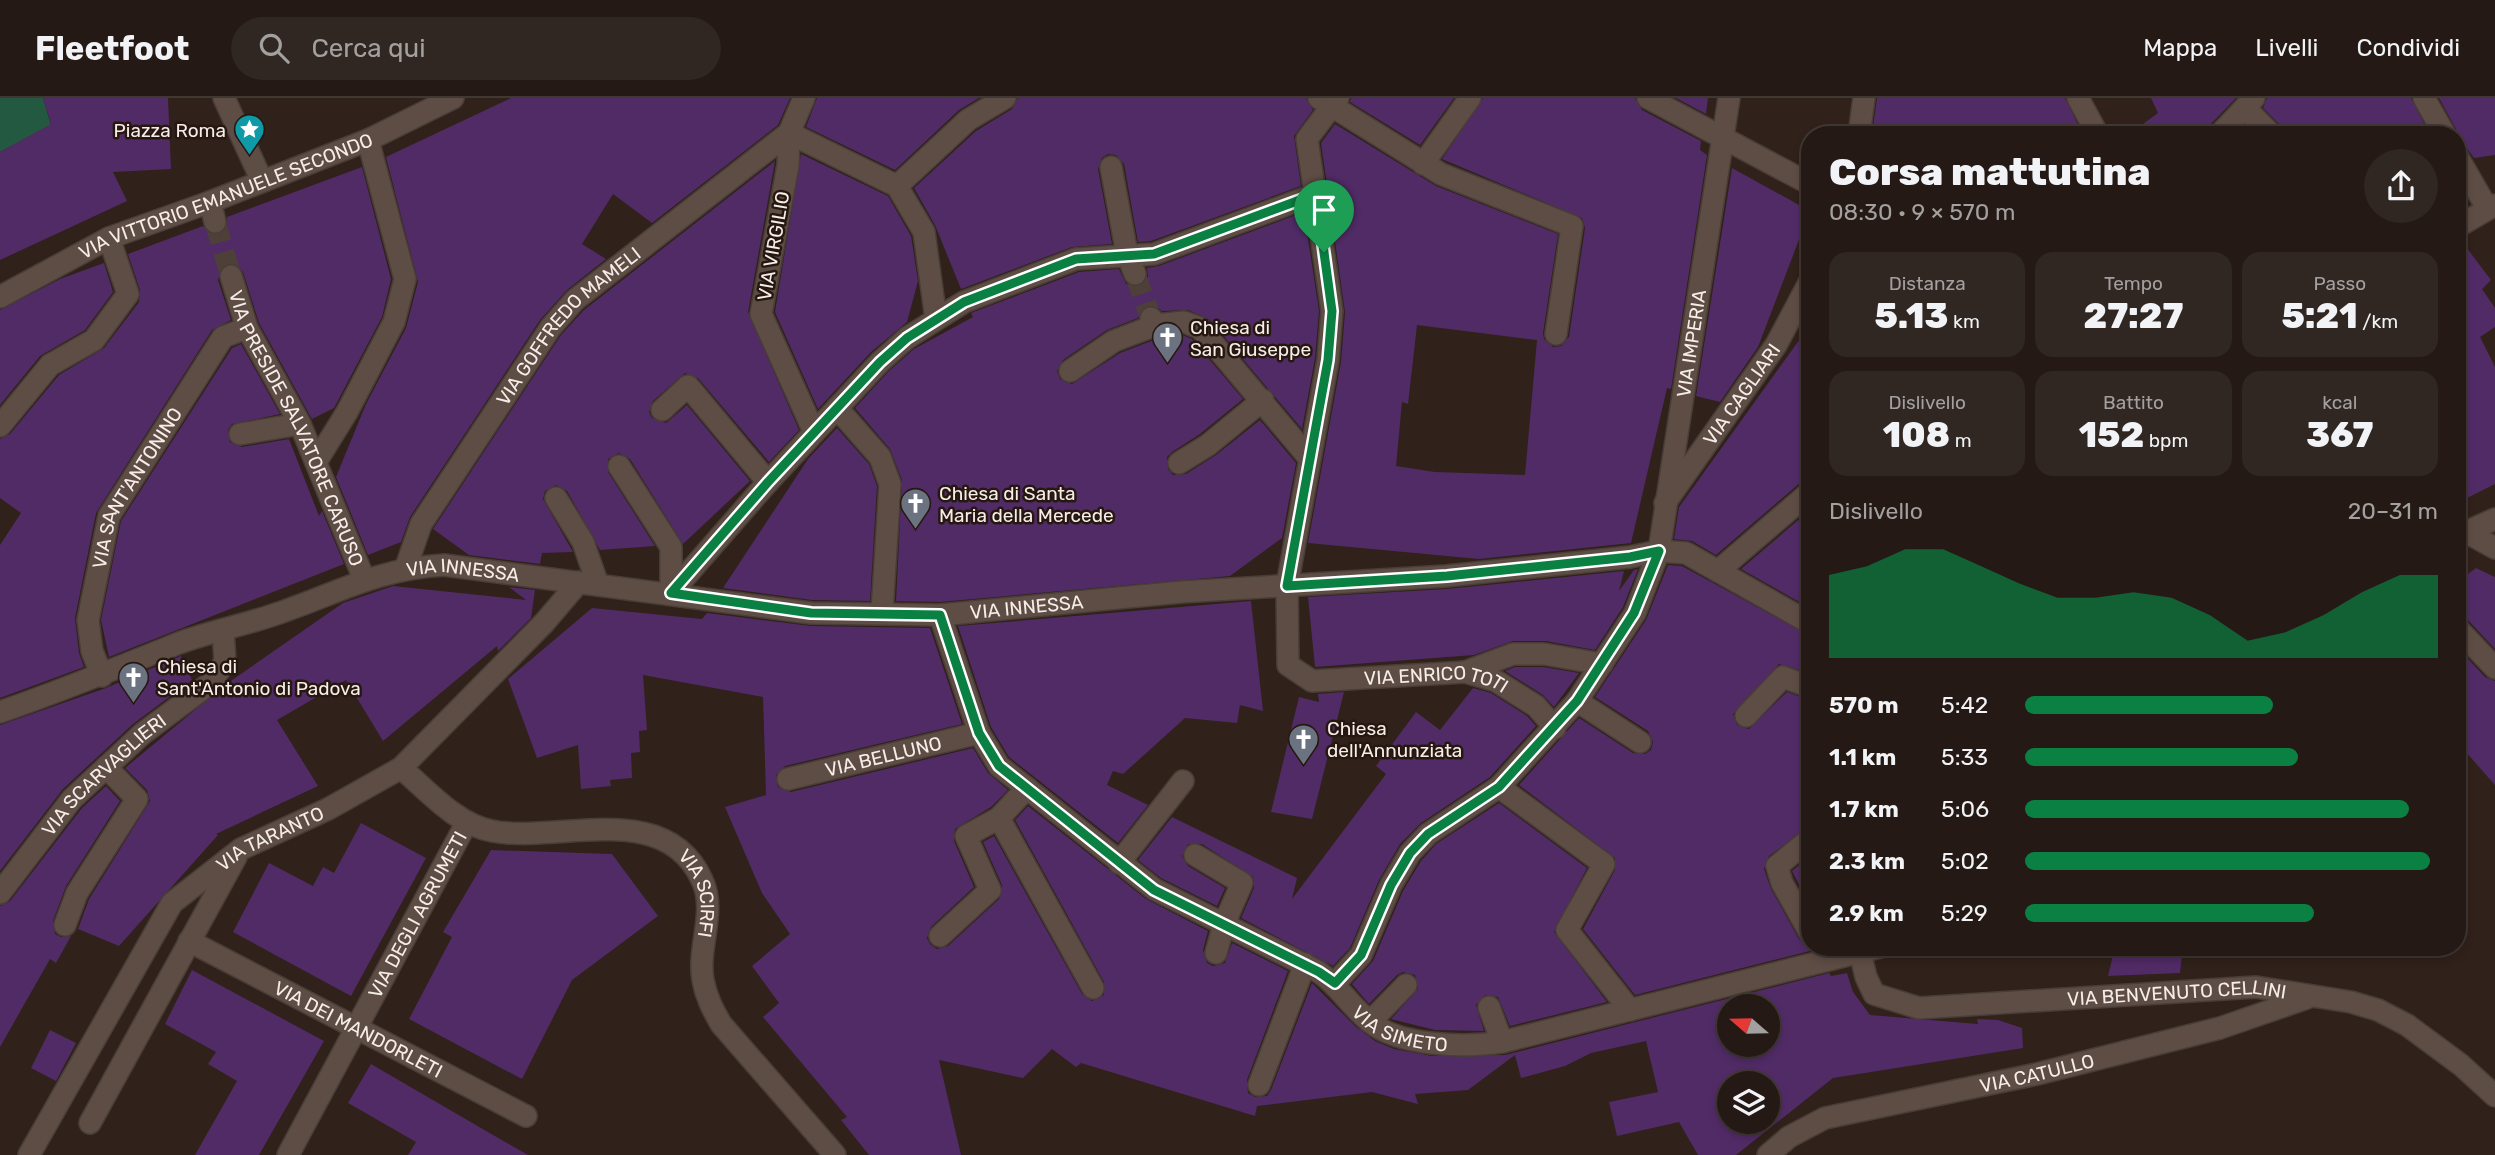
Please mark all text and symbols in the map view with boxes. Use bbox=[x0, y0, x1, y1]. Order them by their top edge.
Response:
search box bbox=[231, 17, 721, 80]
text: Fleetfoot bbox=[35, 29, 189, 68]
icon: search bbox=[255, 29, 293, 67]
text: Cerca qui bbox=[311, 33, 426, 64]
text: Mappa bbox=[2143, 34, 2217, 62]
text: Livelli bbox=[2255, 34, 2318, 62]
text: Condividi bbox=[2356, 34, 2460, 62]
place icon: Piazza Roma bbox=[232, 113, 266, 157]
place label: Piazza Roma bbox=[114, 119, 226, 142]
street label: VIA VITTORIO EMANUELE SECONDO bbox=[75, 128, 376, 264]
text: Corsa mattutina bbox=[1829, 149, 2151, 195]
button: share bbox=[2364, 149, 2438, 223]
pin bbox=[1294, 180, 1354, 252]
street label: VIA VIRGILIO bbox=[753, 189, 794, 303]
icon: arrive bbox=[1305, 191, 1343, 229]
text: 08:30 · 9 × 570 m bbox=[1829, 198, 2015, 226]
street label: VIA GOFFREDO MAMELI bbox=[492, 242, 645, 410]
text: Distanza bbox=[1889, 272, 1966, 295]
text: Tempo bbox=[2104, 272, 2163, 295]
text: Passo bbox=[2313, 272, 2366, 295]
street label: VIA PRESIDE SALVATORE CARUSO bbox=[224, 288, 368, 570]
street label: VIA IMPERIA bbox=[1672, 288, 1711, 399]
text: 5.13 bbox=[1875, 295, 1948, 337]
text: 27:27 bbox=[2083, 295, 2184, 337]
text: 5:21 bbox=[2281, 295, 2358, 337]
text: km bbox=[1948, 310, 1980, 333]
text: /km bbox=[2358, 310, 2398, 333]
place label: Chiesa di San Giuseppe bbox=[1190, 316, 1311, 361]
church icon: Chiesa di San Giuseppe bbox=[1150, 321, 1184, 365]
street label: VIA CAGLIARI bbox=[1698, 339, 1785, 450]
text: Dislivello bbox=[1888, 391, 1966, 414]
text: Battito bbox=[2103, 391, 2164, 414]
text: kcal bbox=[2322, 391, 2357, 414]
street label: VIA SANT'ANTONINO bbox=[88, 403, 187, 571]
text: 108 bbox=[1883, 414, 1950, 456]
text: 152 bbox=[2079, 414, 2144, 456]
text: 367 bbox=[2306, 414, 2373, 456]
text: m bbox=[1950, 429, 1972, 452]
text: bpm bbox=[2144, 429, 2188, 452]
place label: Chiesa di Santa Maria della Mercede bbox=[939, 482, 1114, 527]
church icon: Chiesa di Santa Maria della Mercede bbox=[899, 487, 933, 531]
text: Dislivello bbox=[1829, 497, 1923, 525]
text: 20–31 m bbox=[2348, 497, 2438, 525]
street label: VIA INNESSA bbox=[404, 554, 521, 587]
street label: VIA INNESSA bbox=[969, 590, 1085, 624]
place label: Chiesa di Sant'Antonio di Padova bbox=[157, 655, 361, 700]
church icon: Chiesa di Sant'Antonio di Padova bbox=[117, 660, 151, 704]
street label: VIA ENRICO TOTI bbox=[1363, 661, 1513, 698]
text: 570 m bbox=[1829, 691, 1899, 719]
text: 5:42 bbox=[1941, 691, 1988, 719]
street label: VIA SCARVAGLIERI bbox=[37, 709, 171, 841]
place label: Chiesa dell'Annunziata bbox=[1327, 717, 1462, 762]
church icon: Chiesa dell'Annunziata bbox=[1287, 722, 1321, 766]
street label: VIA BELLUNO bbox=[823, 731, 944, 782]
text: 1.1 km bbox=[1829, 743, 1896, 771]
text: 5:33 bbox=[1941, 743, 1988, 771]
text: 1.7 km bbox=[1829, 795, 1899, 823]
text: 5:06 bbox=[1941, 795, 1989, 823]
street label: VIA TARANTO bbox=[212, 801, 328, 876]
street label: VIA DEGLI AGRUMETI bbox=[364, 827, 472, 1002]
street label: VIA SCIRFI bbox=[674, 844, 719, 939]
text: 2.3 km bbox=[1829, 847, 1905, 875]
text: 5:02 bbox=[1941, 847, 1989, 875]
text: 2.9 km bbox=[1829, 899, 1904, 927]
text: 5:29 bbox=[1941, 899, 1988, 927]
street label: VIA DEI MANDORLETI bbox=[270, 976, 447, 1083]
street label: VIA BENVENUTO CELLINI bbox=[2066, 976, 2288, 1011]
north arrow bbox=[1717, 994, 1780, 1057]
map controls bbox=[1717, 994, 1780, 1134]
street label: VIA SIMETO bbox=[1347, 1001, 1448, 1056]
street label: VIA CATULLO bbox=[1978, 1049, 2097, 1098]
button: layers bbox=[1717, 1071, 1780, 1134]

